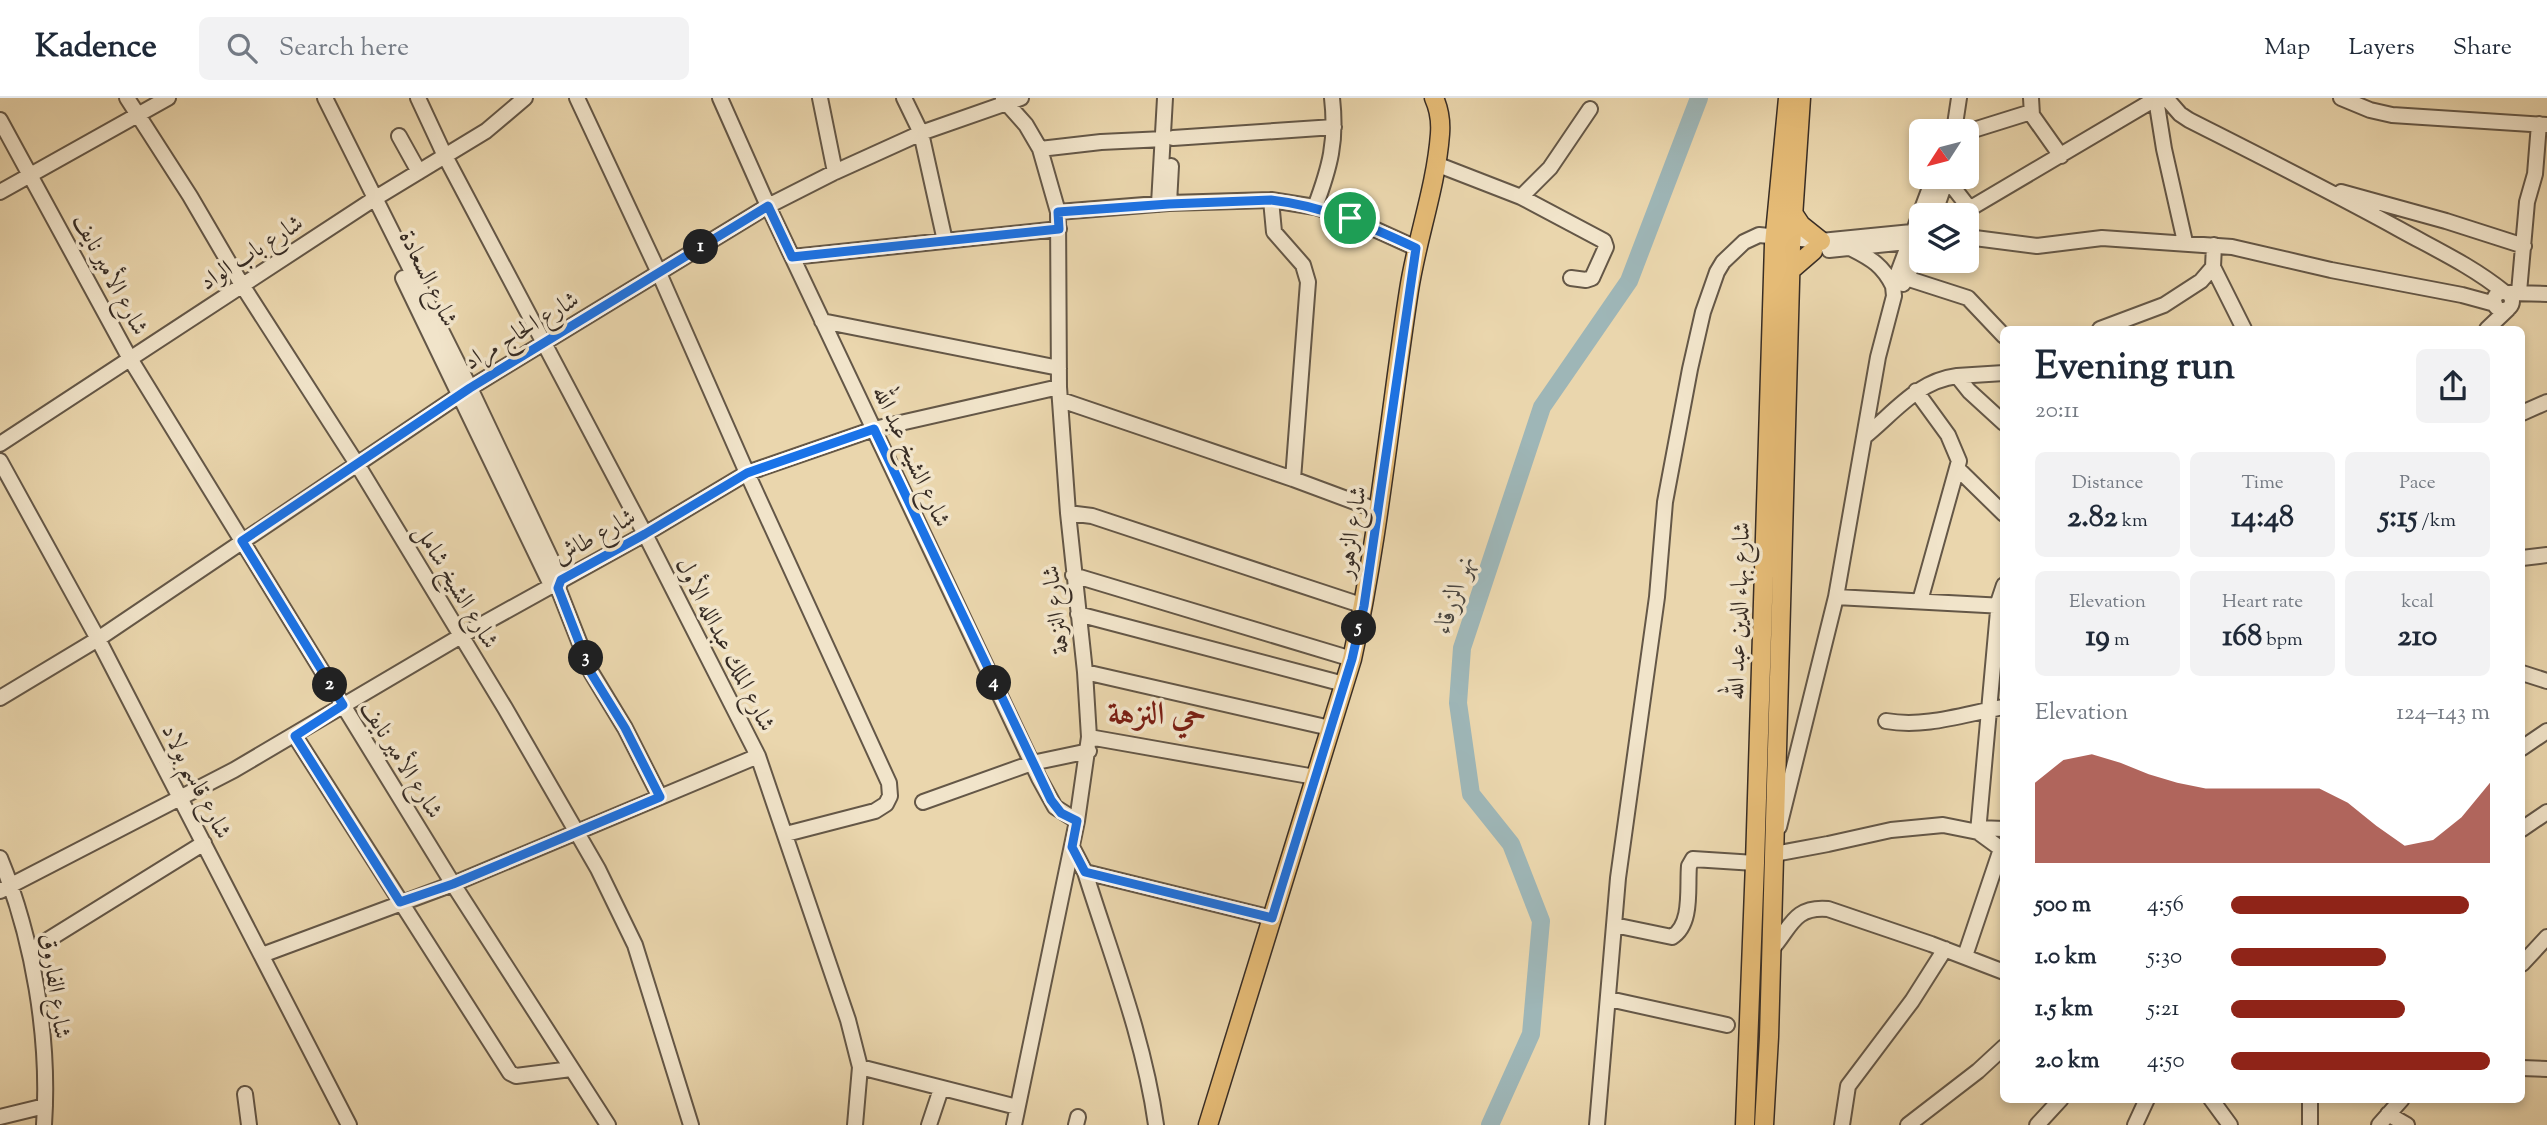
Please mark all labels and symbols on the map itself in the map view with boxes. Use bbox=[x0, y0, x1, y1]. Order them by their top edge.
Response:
north arrow bbox=[1909, 119, 1979, 189]
pin bbox=[1320, 188, 1380, 248]
street label: شارع الأمير نايف bbox=[62, 207, 157, 342]
street label: شارع باب الواد bbox=[193, 207, 311, 301]
street label: شارع السعادة bbox=[388, 225, 465, 333]
pin: 1 bbox=[684, 230, 718, 264]
street label: شارع الحاج مراد bbox=[458, 284, 587, 381]
street label: شارع الشيخ عبد الله bbox=[861, 379, 961, 534]
street label: شارع الزهور bbox=[1329, 484, 1378, 583]
street label: شارع طاش bbox=[547, 501, 643, 575]
street label: شارع الشيخ شامل bbox=[403, 518, 506, 657]
street label: شارع بهاء الدين عبد الله bbox=[1716, 521, 1761, 701]
water label: نهر الزرقاء bbox=[1425, 551, 1485, 639]
street label: شارع الملك عبدالله الأول bbox=[665, 552, 784, 738]
street label: شارع النزهة bbox=[1035, 563, 1080, 656]
pin: 5 bbox=[1342, 610, 1376, 646]
pin: 3 bbox=[568, 640, 604, 676]
pin: 4 bbox=[976, 666, 1012, 700]
pin: 2 bbox=[312, 668, 348, 702]
district label: حي النزهة bbox=[1108, 693, 1206, 739]
street label: شارع الأمير نايف bbox=[350, 694, 451, 826]
street label: شارع قاسم بولاد bbox=[147, 718, 239, 848]
street label: شارع الفاروق bbox=[29, 931, 78, 1041]

